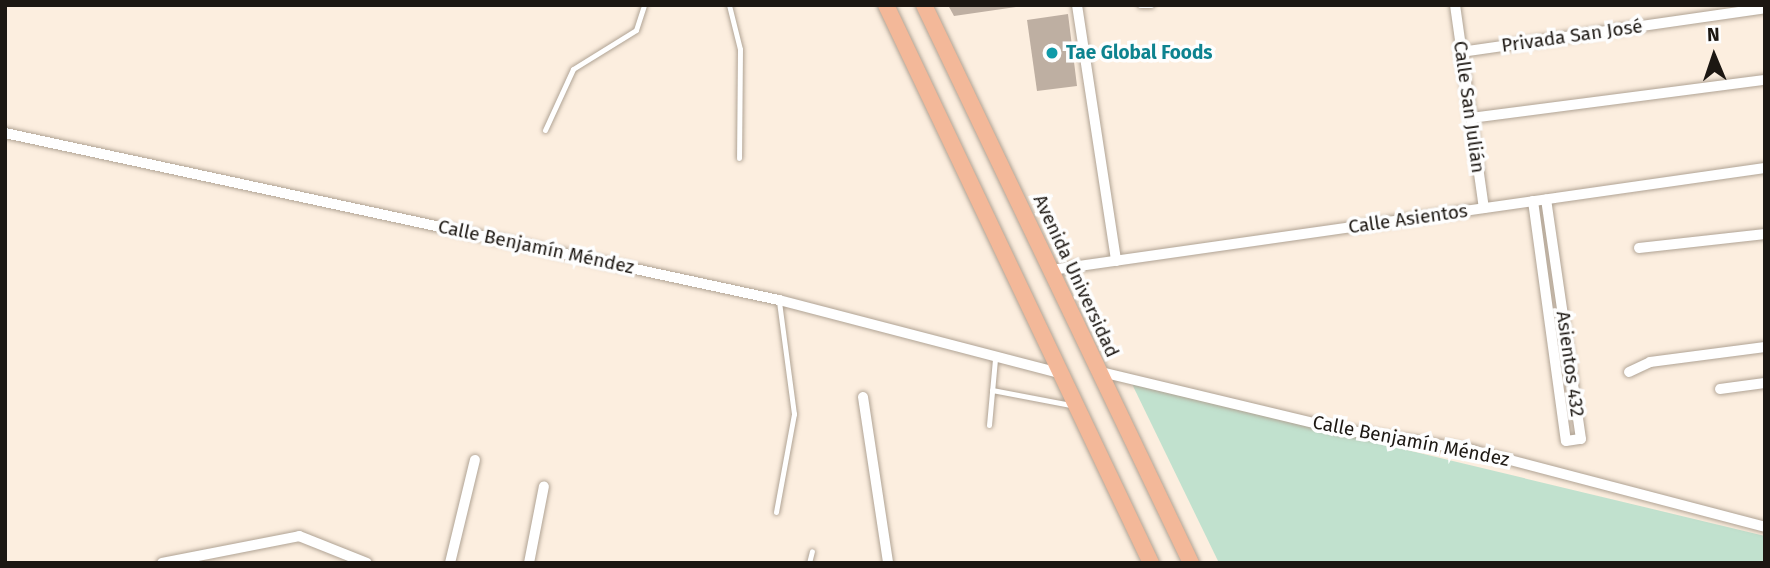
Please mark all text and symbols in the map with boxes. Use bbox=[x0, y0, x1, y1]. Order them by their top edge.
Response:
street label: Privada San José bbox=[1500, 15, 1644, 57]
north arrow bbox=[1679, 21, 1749, 91]
text: N bbox=[1707, 23, 1720, 46]
street label: Calle San Julián bbox=[1448, 39, 1490, 175]
place label: Tae Global Foods bbox=[1066, 42, 1212, 64]
marker: Tae Global Foods bbox=[1044, 45, 1060, 61]
street label: Avenida Universidad bbox=[1028, 191, 1124, 361]
street label: Calle Asientos bbox=[1347, 199, 1469, 239]
street label: Calle Benjamín Méndez bbox=[436, 215, 636, 279]
street label: Asientos 432 bbox=[1551, 310, 1589, 418]
street label: Calle Benjamín Méndez bbox=[1311, 411, 1511, 471]

